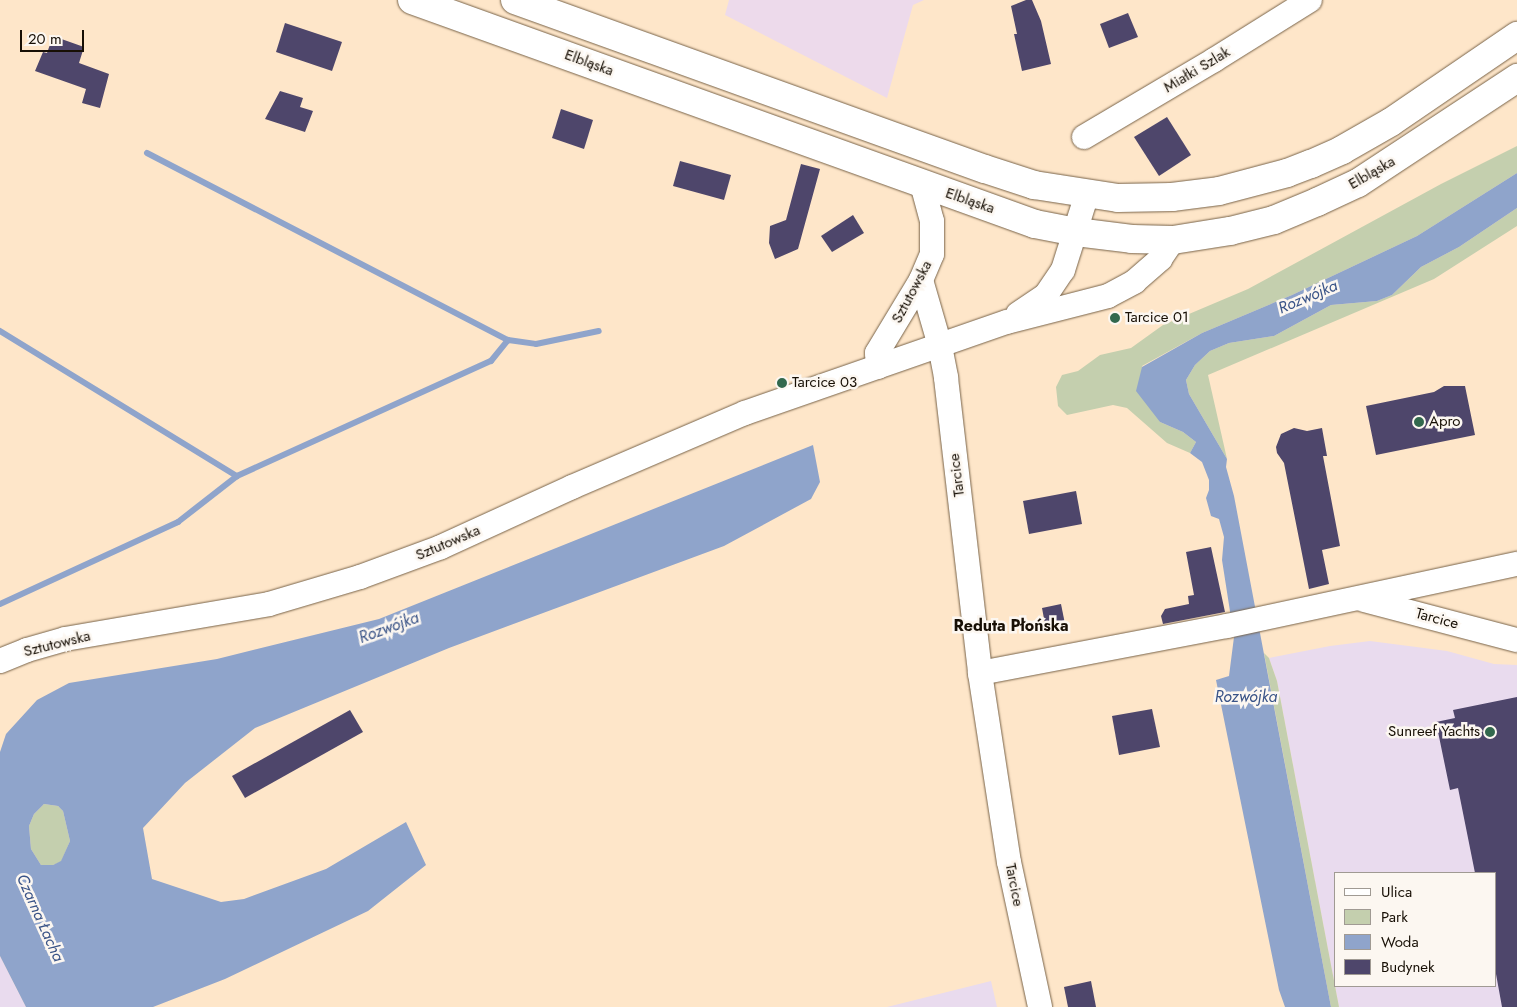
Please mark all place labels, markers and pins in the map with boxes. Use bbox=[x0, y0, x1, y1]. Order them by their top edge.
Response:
place label: Tarcice 01 bbox=[1125, 309, 1189, 327]
marker: Tarcice 01 bbox=[1109, 312, 1121, 324]
place label: Tarcice 03 bbox=[792, 374, 857, 392]
marker: Tarcice 03 bbox=[776, 377, 788, 389]
place label: Apro bbox=[1429, 413, 1461, 431]
marker: Apro bbox=[1413, 416, 1425, 428]
place label: Sunreef Yachts bbox=[1388, 723, 1480, 741]
marker: Sunreef Yachts bbox=[1484, 726, 1496, 738]

